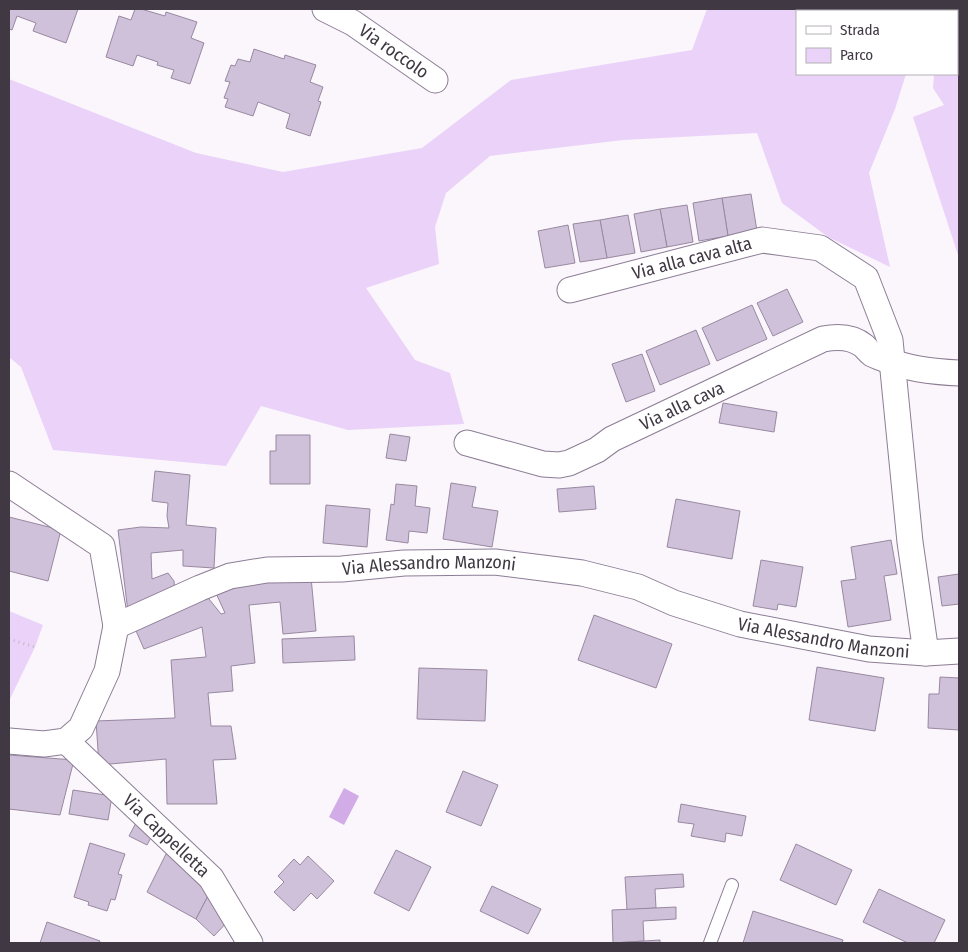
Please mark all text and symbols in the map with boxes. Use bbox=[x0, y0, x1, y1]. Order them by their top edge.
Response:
legend bbox=[796, 10, 958, 75]
street label: Via roccolo bbox=[355, 19, 433, 83]
text: Strada bbox=[840, 21, 880, 39]
text: Parco bbox=[840, 46, 873, 64]
street label: Via alla cava alta bbox=[630, 232, 754, 284]
street label: Via alla cava bbox=[636, 376, 728, 435]
street label: Via Alessandro Manzoni bbox=[341, 551, 517, 580]
street label: Via Alessandro Manzoni bbox=[736, 613, 910, 663]
street label: Via Cappelletta bbox=[118, 790, 214, 882]

